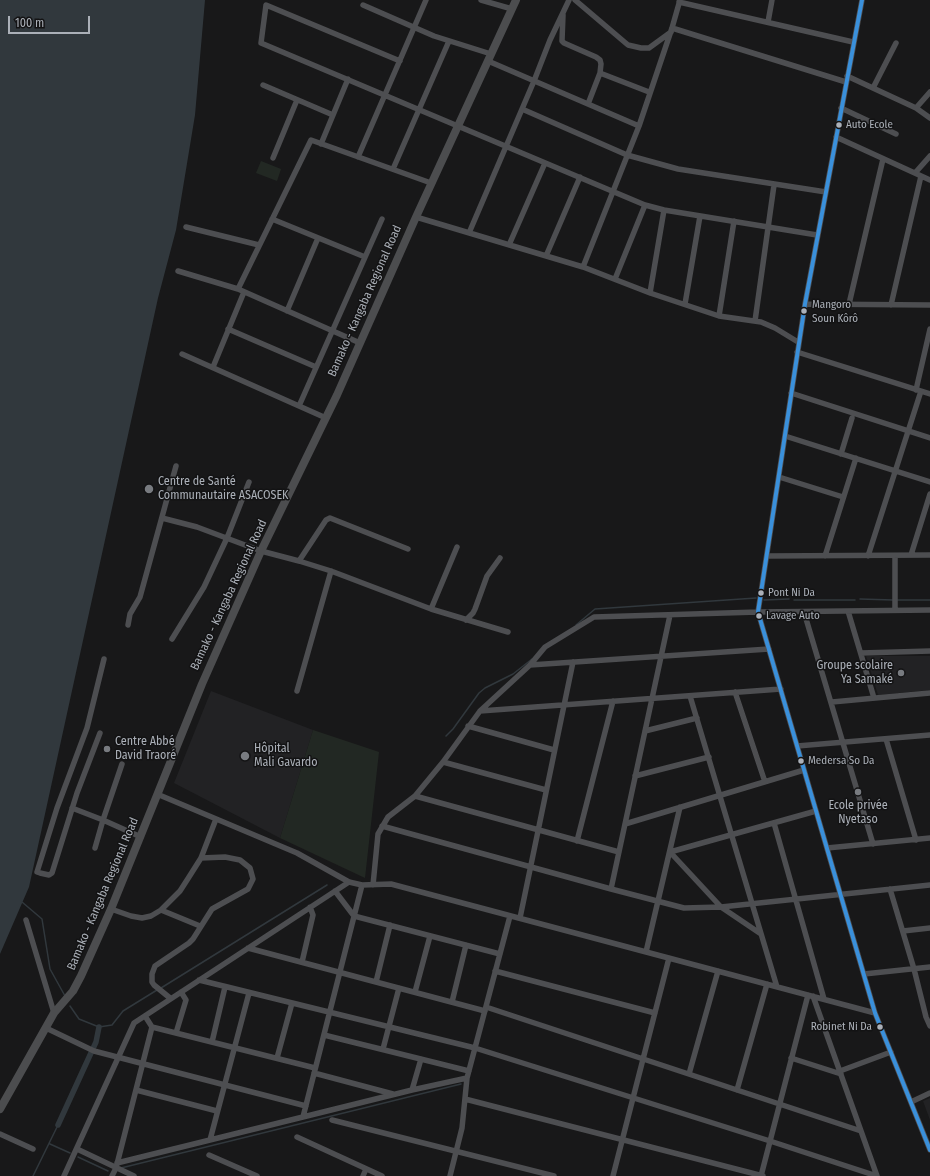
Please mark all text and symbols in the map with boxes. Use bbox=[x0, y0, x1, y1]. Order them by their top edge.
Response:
scale bar bbox=[10, 8, 92, 34]
text: 100 m bbox=[15, 16, 44, 30]
place label: Auto Ecole bbox=[846, 118, 893, 132]
marker: Auto Ecole bbox=[834, 120, 844, 130]
street label: Bamako - Kangaba Regional Road bbox=[325, 223, 405, 379]
place label: Mangoro Soun Kôrô bbox=[812, 298, 858, 324]
marker: Mangoro Soun Kôrô bbox=[799, 306, 809, 316]
place label: Centre de Santé Communautaire ASACOSEK bbox=[158, 475, 288, 503]
marker: Centre de Santé Communautaire ASACOSEK bbox=[143, 483, 155, 495]
street label: Bamako - Kangaba Regional Road bbox=[188, 517, 270, 673]
place label: Pont Ni Da bbox=[768, 586, 815, 600]
marker: Pont Ni Da bbox=[756, 588, 766, 598]
place label: Lavage Auto bbox=[766, 609, 820, 623]
marker: Lavage Auto bbox=[754, 611, 764, 621]
place label: Groupe scolaire Ya Samaké bbox=[816, 659, 893, 687]
marker: Groupe scolaire Ya Samaké bbox=[896, 668, 906, 678]
place label: Centre Abbé David Traoré bbox=[115, 735, 176, 763]
place label: Hôpital Mali Gavardo bbox=[254, 742, 318, 770]
marker: Centre Abbé David Traoré bbox=[102, 744, 112, 754]
marker: Hôpital Mali Gavardo bbox=[239, 750, 251, 762]
place label: Medersa So Da bbox=[808, 754, 874, 768]
marker: Medersa So Da bbox=[796, 756, 806, 766]
marker: Ecole privée Nyetaso bbox=[853, 787, 863, 797]
place label: Ecole privée Nyetaso bbox=[828, 799, 888, 827]
street label: Bamako - Kangaba Regional Road bbox=[64, 816, 142, 972]
place label: Robinet Ni Da bbox=[811, 1020, 872, 1034]
marker: Robinet Ni Da bbox=[875, 1022, 885, 1032]

